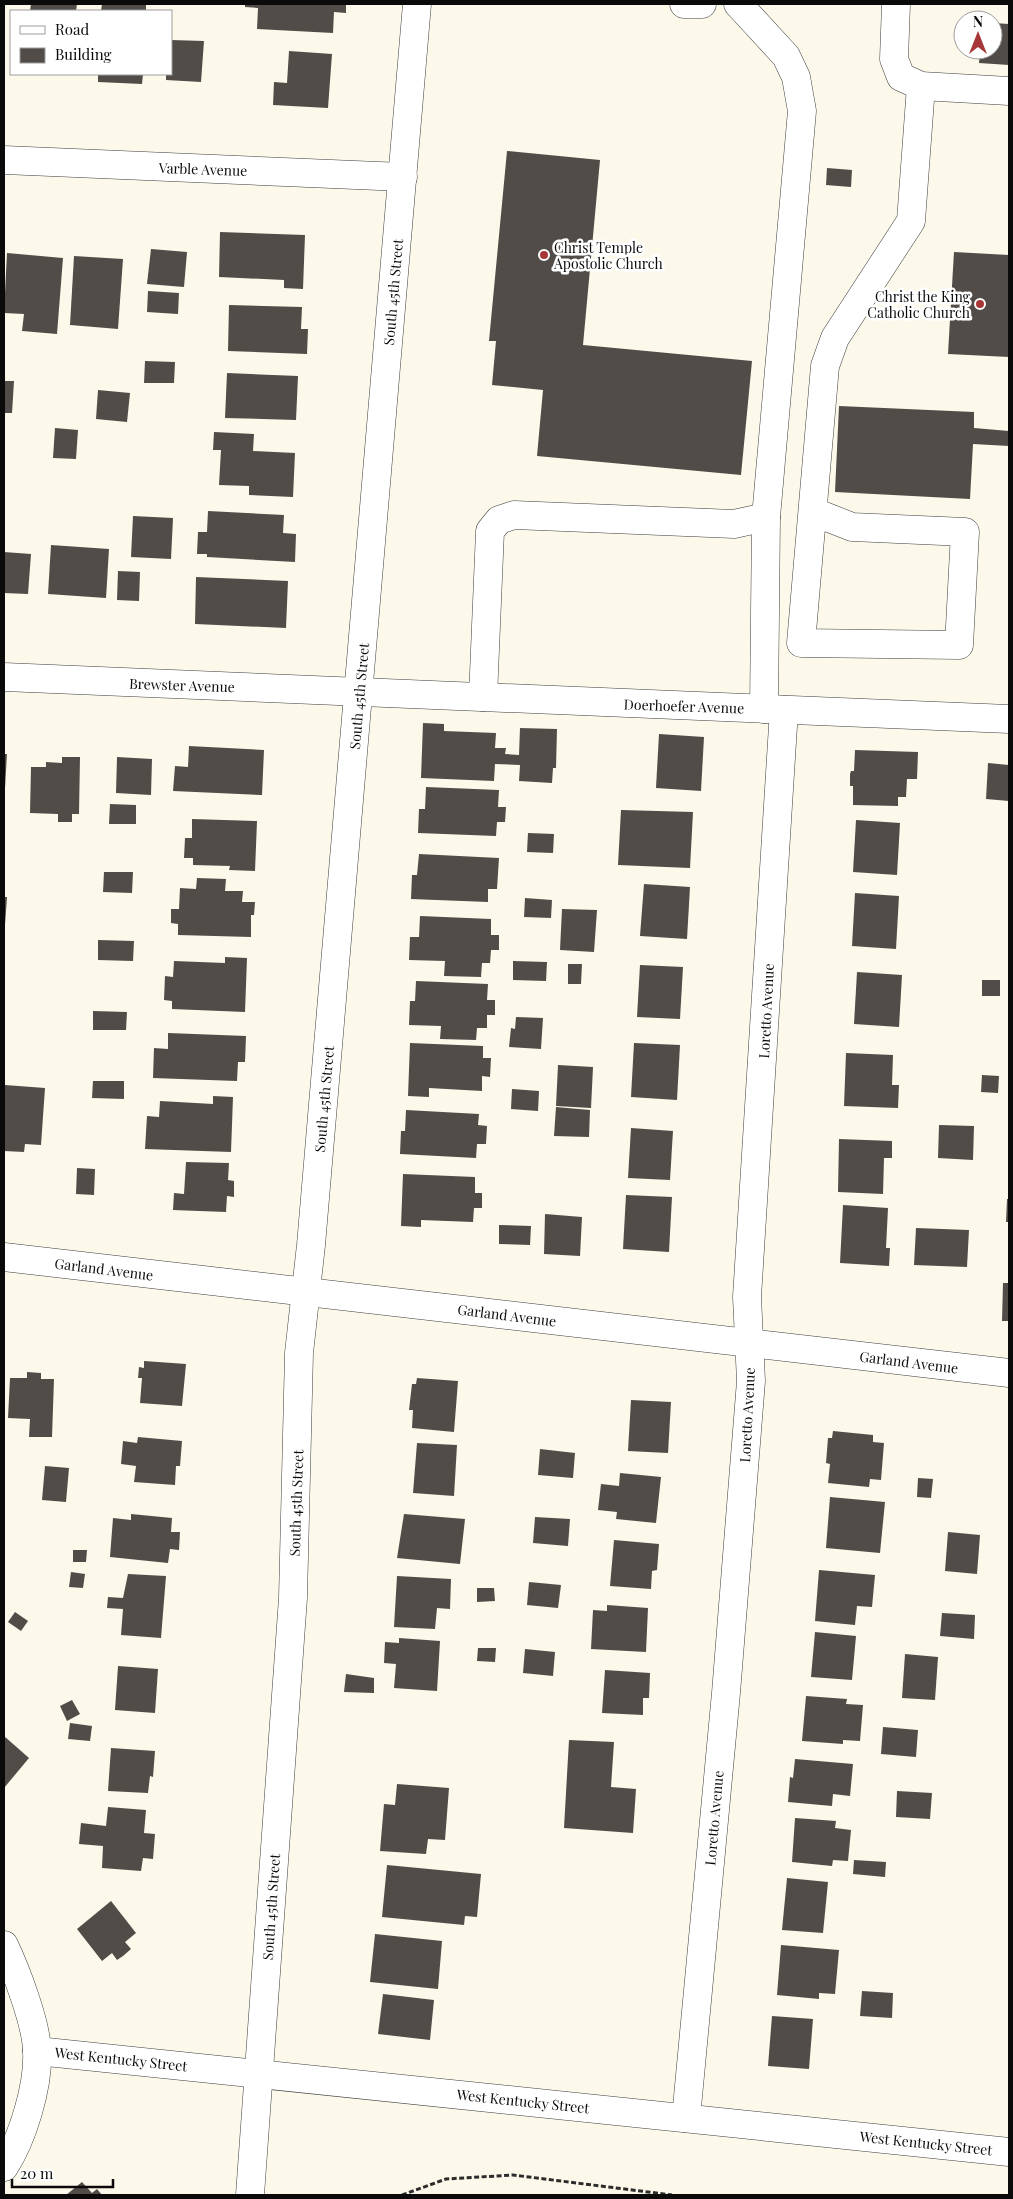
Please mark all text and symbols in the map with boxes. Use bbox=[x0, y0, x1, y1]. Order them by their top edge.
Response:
legend bbox=[10, 10, 172, 75]
north arrow bbox=[953, 10, 1003, 60]
text: N bbox=[973, 12, 983, 31]
text: Road bbox=[55, 19, 89, 39]
text: Building bbox=[55, 44, 112, 64]
street label: Varble Avenue bbox=[157, 158, 248, 180]
street label: South 45th Street bbox=[379, 237, 407, 346]
place label: Christ Temple Apostolic Church bbox=[553, 238, 664, 273]
marker: Christ Temple Apostolic Church bbox=[538, 249, 550, 261]
place label: Christ the King Catholic Church bbox=[867, 287, 971, 322]
marker: Christ the King Catholic Church bbox=[974, 298, 986, 310]
street label: South 45th Street bbox=[345, 641, 373, 750]
street label: Brewster Avenue bbox=[129, 674, 235, 696]
street label: Doerhoefer Avenue bbox=[623, 694, 745, 718]
street label: Loretto Avenue bbox=[754, 963, 778, 1059]
street label: South 45th Street bbox=[310, 1044, 338, 1153]
street label: Garland Avenue bbox=[54, 1254, 154, 1284]
street label: Garland Avenue bbox=[457, 1300, 557, 1330]
street label: Garland Avenue bbox=[859, 1347, 959, 1377]
street label: Loretto Avenue bbox=[735, 1367, 759, 1463]
street label: South 45th Street bbox=[285, 1448, 307, 1557]
street label: Loretto Avenue bbox=[700, 1770, 728, 1866]
street label: South 45th Street bbox=[258, 1852, 284, 1961]
street label: West Kentucky Street bbox=[53, 2042, 189, 2076]
street label: West Kentucky Street bbox=[455, 2084, 591, 2118]
street label: West Kentucky Street bbox=[858, 2126, 994, 2160]
scale bar bbox=[12, 2156, 114, 2188]
text: 20 m bbox=[20, 2163, 54, 2183]

